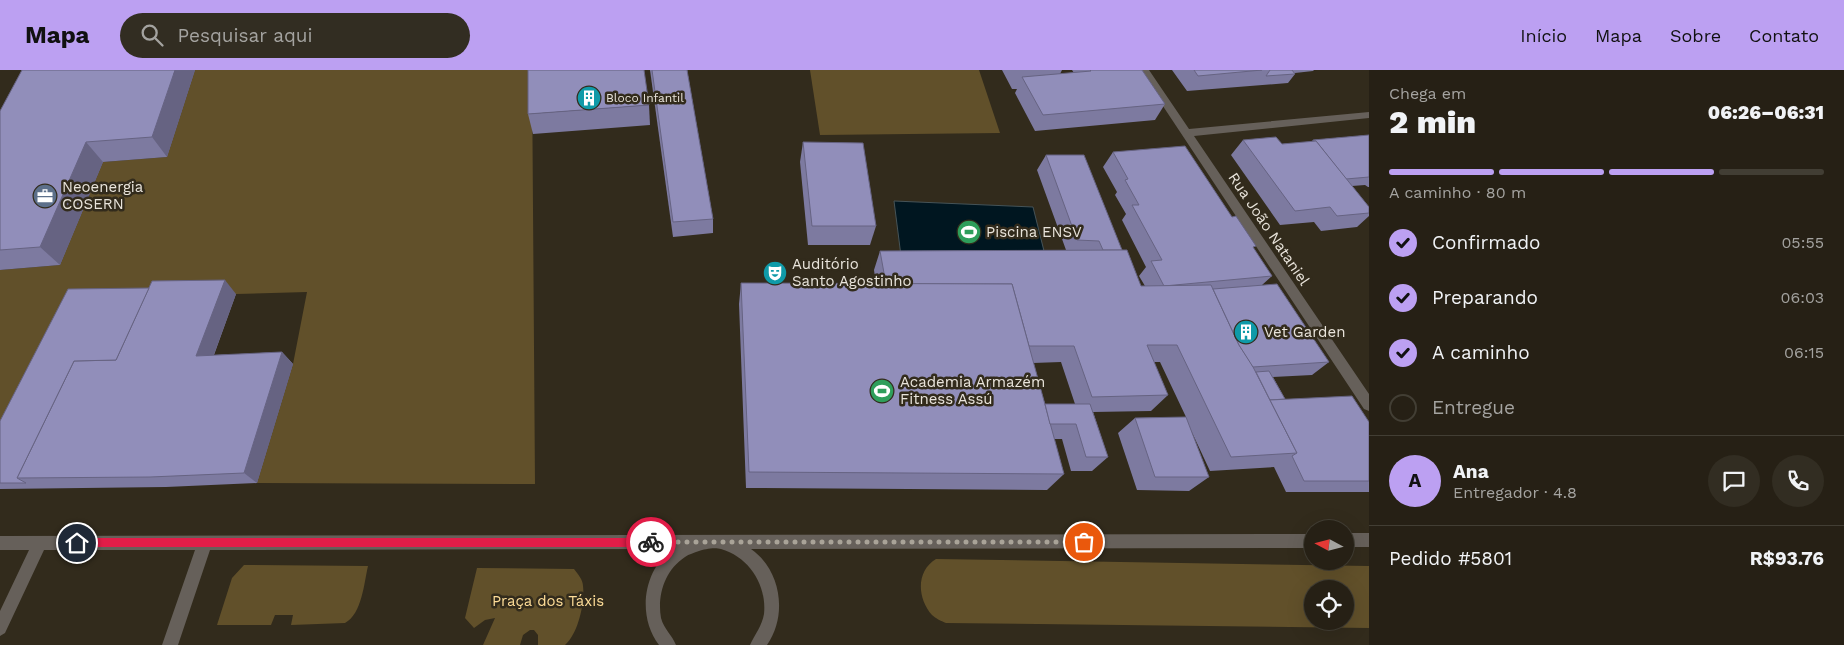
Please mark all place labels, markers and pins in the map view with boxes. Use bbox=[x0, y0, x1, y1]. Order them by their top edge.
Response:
building icon: Bloco Infantil bbox=[576, 85, 602, 111]
place label: Bloco Infantil bbox=[606, 91, 684, 105]
place label: Neoenergia COSERN bbox=[62, 178, 144, 213]
office icon: Neoenergia COSERN bbox=[32, 183, 58, 209]
sports icon: Piscina ENSV bbox=[956, 219, 982, 245]
place label: Piscina ENSV bbox=[986, 223, 1082, 241]
place label: Auditório Santo Agostinho bbox=[792, 255, 912, 290]
theatre icon: Auditório Santo Agostinho bbox=[762, 260, 788, 286]
building icon: Vet Garden bbox=[1233, 319, 1259, 345]
place label: Vet Garden bbox=[1264, 323, 1345, 341]
place label: Academia Armazém Fitness Assú bbox=[900, 373, 1045, 408]
sports icon: Academia Armazém Fitness Assú bbox=[869, 378, 895, 404]
pin bbox=[1063, 521, 1105, 563]
pin bbox=[56, 522, 98, 564]

